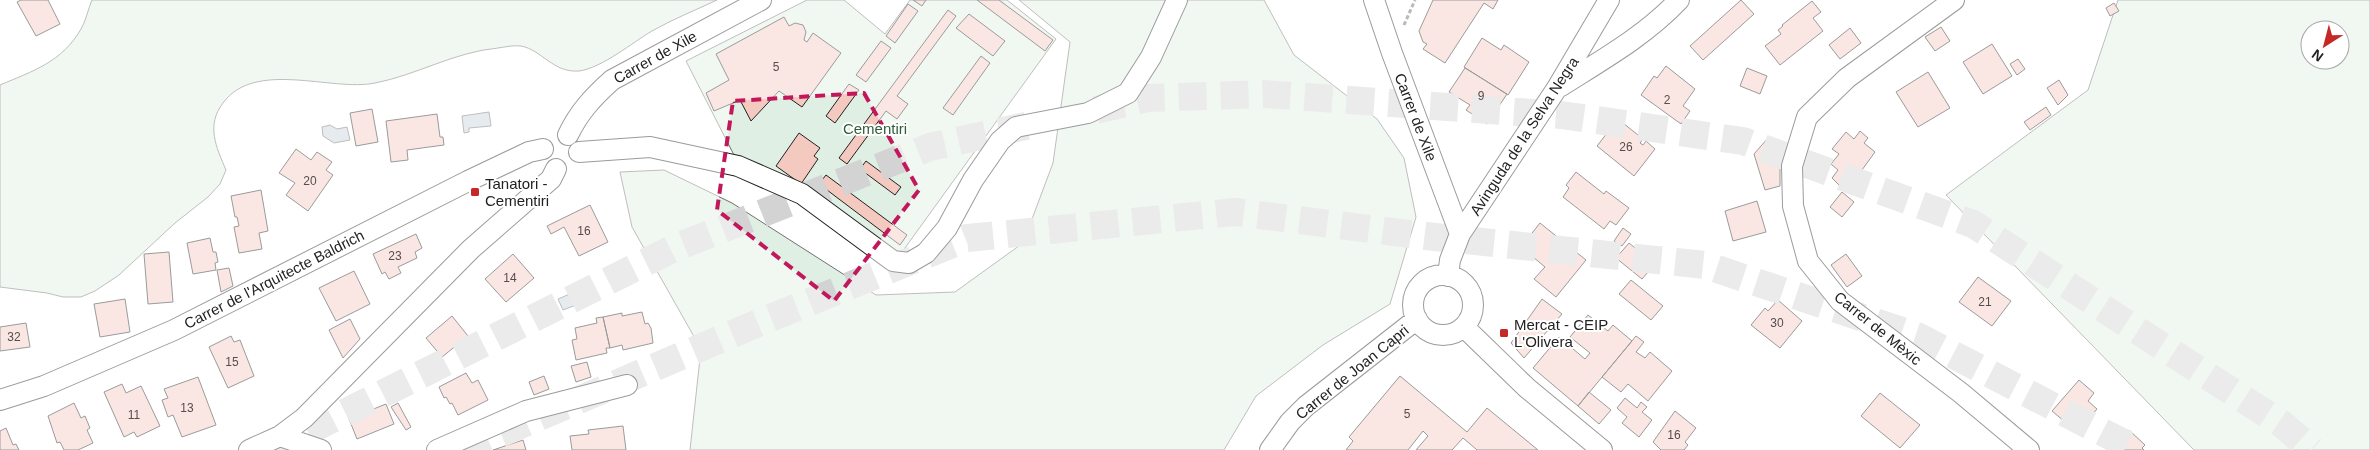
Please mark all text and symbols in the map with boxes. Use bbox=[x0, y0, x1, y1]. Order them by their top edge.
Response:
north arrow bbox=[2300, 20, 2350, 70]
street label: Carrer de Xile bbox=[610, 27, 700, 87]
text: N bbox=[2309, 46, 2326, 65]
street label: Avinguda de la Selva Negra bbox=[1466, 53, 1582, 218]
house number: 5 bbox=[773, 60, 780, 74]
street label: Carrer de Xile bbox=[1391, 71, 1441, 163]
house number: 9 bbox=[1478, 89, 1485, 103]
house number: 2 bbox=[1664, 93, 1671, 107]
park label: Cementiri bbox=[843, 120, 907, 137]
house number: 26 bbox=[1619, 140, 1633, 154]
house number: 20 bbox=[303, 174, 317, 188]
place label: Tanatori - Cementiri bbox=[485, 175, 549, 209]
marker: Tanatori - Cementiri bbox=[469, 186, 481, 198]
house number: 16 bbox=[577, 224, 591, 238]
street label: Carrer de l'Arquitecte Baldrich bbox=[181, 226, 367, 332]
house number: 23 bbox=[388, 249, 402, 263]
house number: 14 bbox=[503, 271, 517, 285]
street label: Carrer de Mèxic bbox=[1831, 288, 1925, 368]
house number: 21 bbox=[1978, 295, 1992, 309]
place label: Mercat - CEIP L'Olivera bbox=[1514, 316, 1608, 350]
house number: 30 bbox=[1770, 316, 1784, 330]
street label: Carrer de Joan Capri bbox=[1292, 321, 1412, 423]
marker: Mercat - CEIP L'Olivera bbox=[1498, 327, 1510, 339]
house number: 32 bbox=[7, 330, 21, 344]
house number: 15 bbox=[225, 355, 239, 369]
house number: 13 bbox=[180, 401, 194, 415]
house number: 5 bbox=[1404, 407, 1411, 421]
house number: 11 bbox=[128, 408, 141, 422]
house number: 16 bbox=[1667, 428, 1681, 442]

